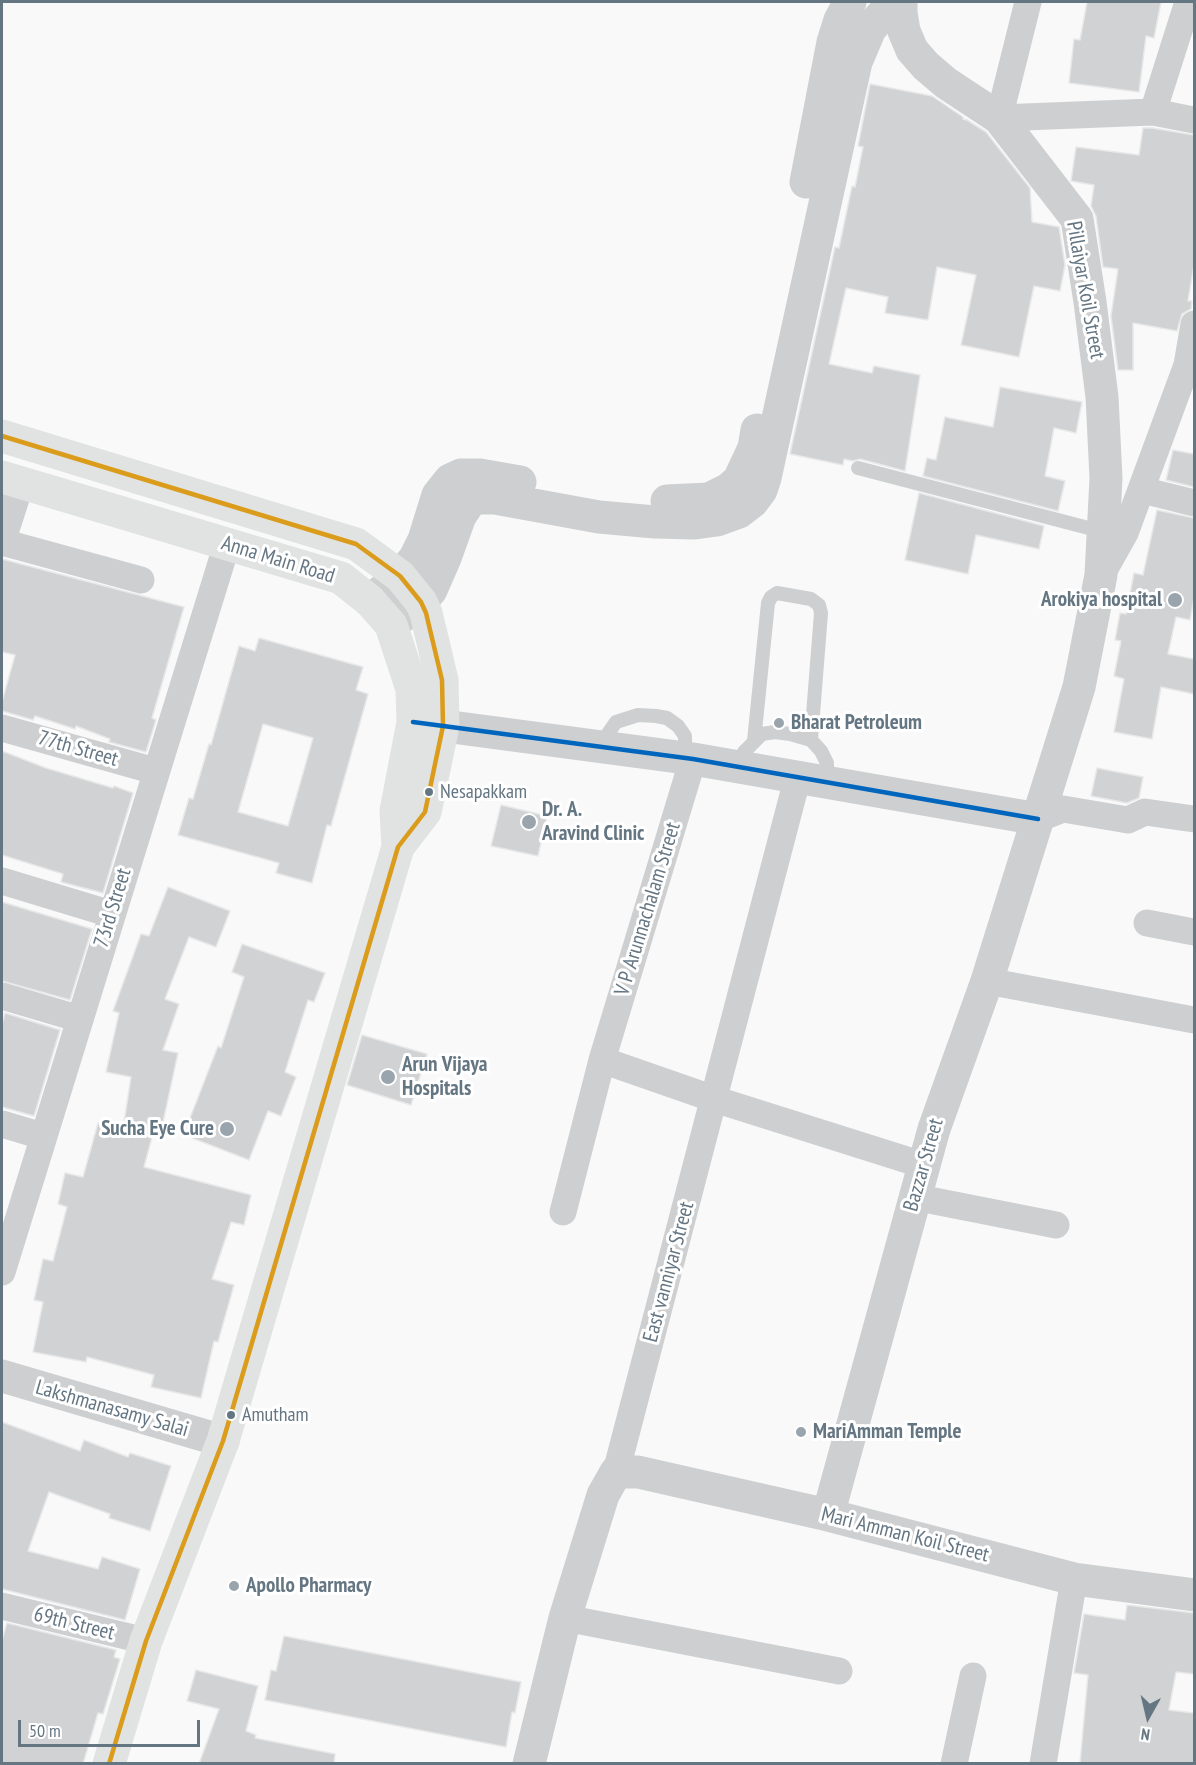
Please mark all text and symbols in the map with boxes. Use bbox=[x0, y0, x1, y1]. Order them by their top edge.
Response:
street label: Pillaiyar Koil Street bbox=[1061, 219, 1109, 361]
street label: Anna Main Road bbox=[218, 531, 338, 589]
place label: Arokiya hospital bbox=[1041, 587, 1162, 613]
marker: Arokiya hospital bbox=[1166, 591, 1184, 609]
place label: Bharat Petroleum bbox=[791, 710, 922, 736]
marker: Bharat Petroleum bbox=[772, 716, 786, 730]
street label: 77th Street bbox=[35, 726, 121, 772]
place label: Nesapakkam bbox=[440, 780, 527, 804]
marker: Nesapakkam bbox=[423, 786, 435, 798]
place label: Dr. A. Aravind Clinic bbox=[542, 797, 644, 847]
marker: Dr. A. Aravind Clinic bbox=[520, 813, 538, 831]
street label: V P Arunnachalam Street bbox=[610, 819, 686, 999]
street label: 73rd Street bbox=[89, 865, 137, 951]
place label: Arun Vijaya Hospitals bbox=[402, 1052, 488, 1102]
marker: Arun Vijaya Hospitals bbox=[379, 1068, 397, 1086]
place label: Sucha Eye Cure bbox=[101, 1116, 214, 1142]
street label: Bazzar Street bbox=[899, 1116, 949, 1214]
marker: Sucha Eye Cure bbox=[218, 1120, 236, 1138]
street label: East vanniyar Street bbox=[638, 1199, 700, 1345]
street label: Lakshmanasamy Salai bbox=[33, 1375, 191, 1443]
place label: Amutham bbox=[242, 1403, 308, 1427]
marker: Amutham bbox=[225, 1409, 237, 1421]
place label: MariAmman Temple bbox=[813, 1419, 961, 1445]
marker: MariAmman Temple bbox=[794, 1425, 808, 1439]
street label: Mari Amman Koil Street bbox=[819, 1502, 991, 1568]
place label: Apollo Pharmacy bbox=[246, 1573, 371, 1599]
marker: Apollo Pharmacy bbox=[227, 1579, 241, 1593]
street label: 69th Street bbox=[31, 1602, 117, 1646]
north arrow bbox=[1118, 1687, 1178, 1747]
scale bar bbox=[21, 1708, 202, 1746]
text: 50 m bbox=[29, 1719, 61, 1742]
text: N bbox=[1140, 1724, 1151, 1745]

